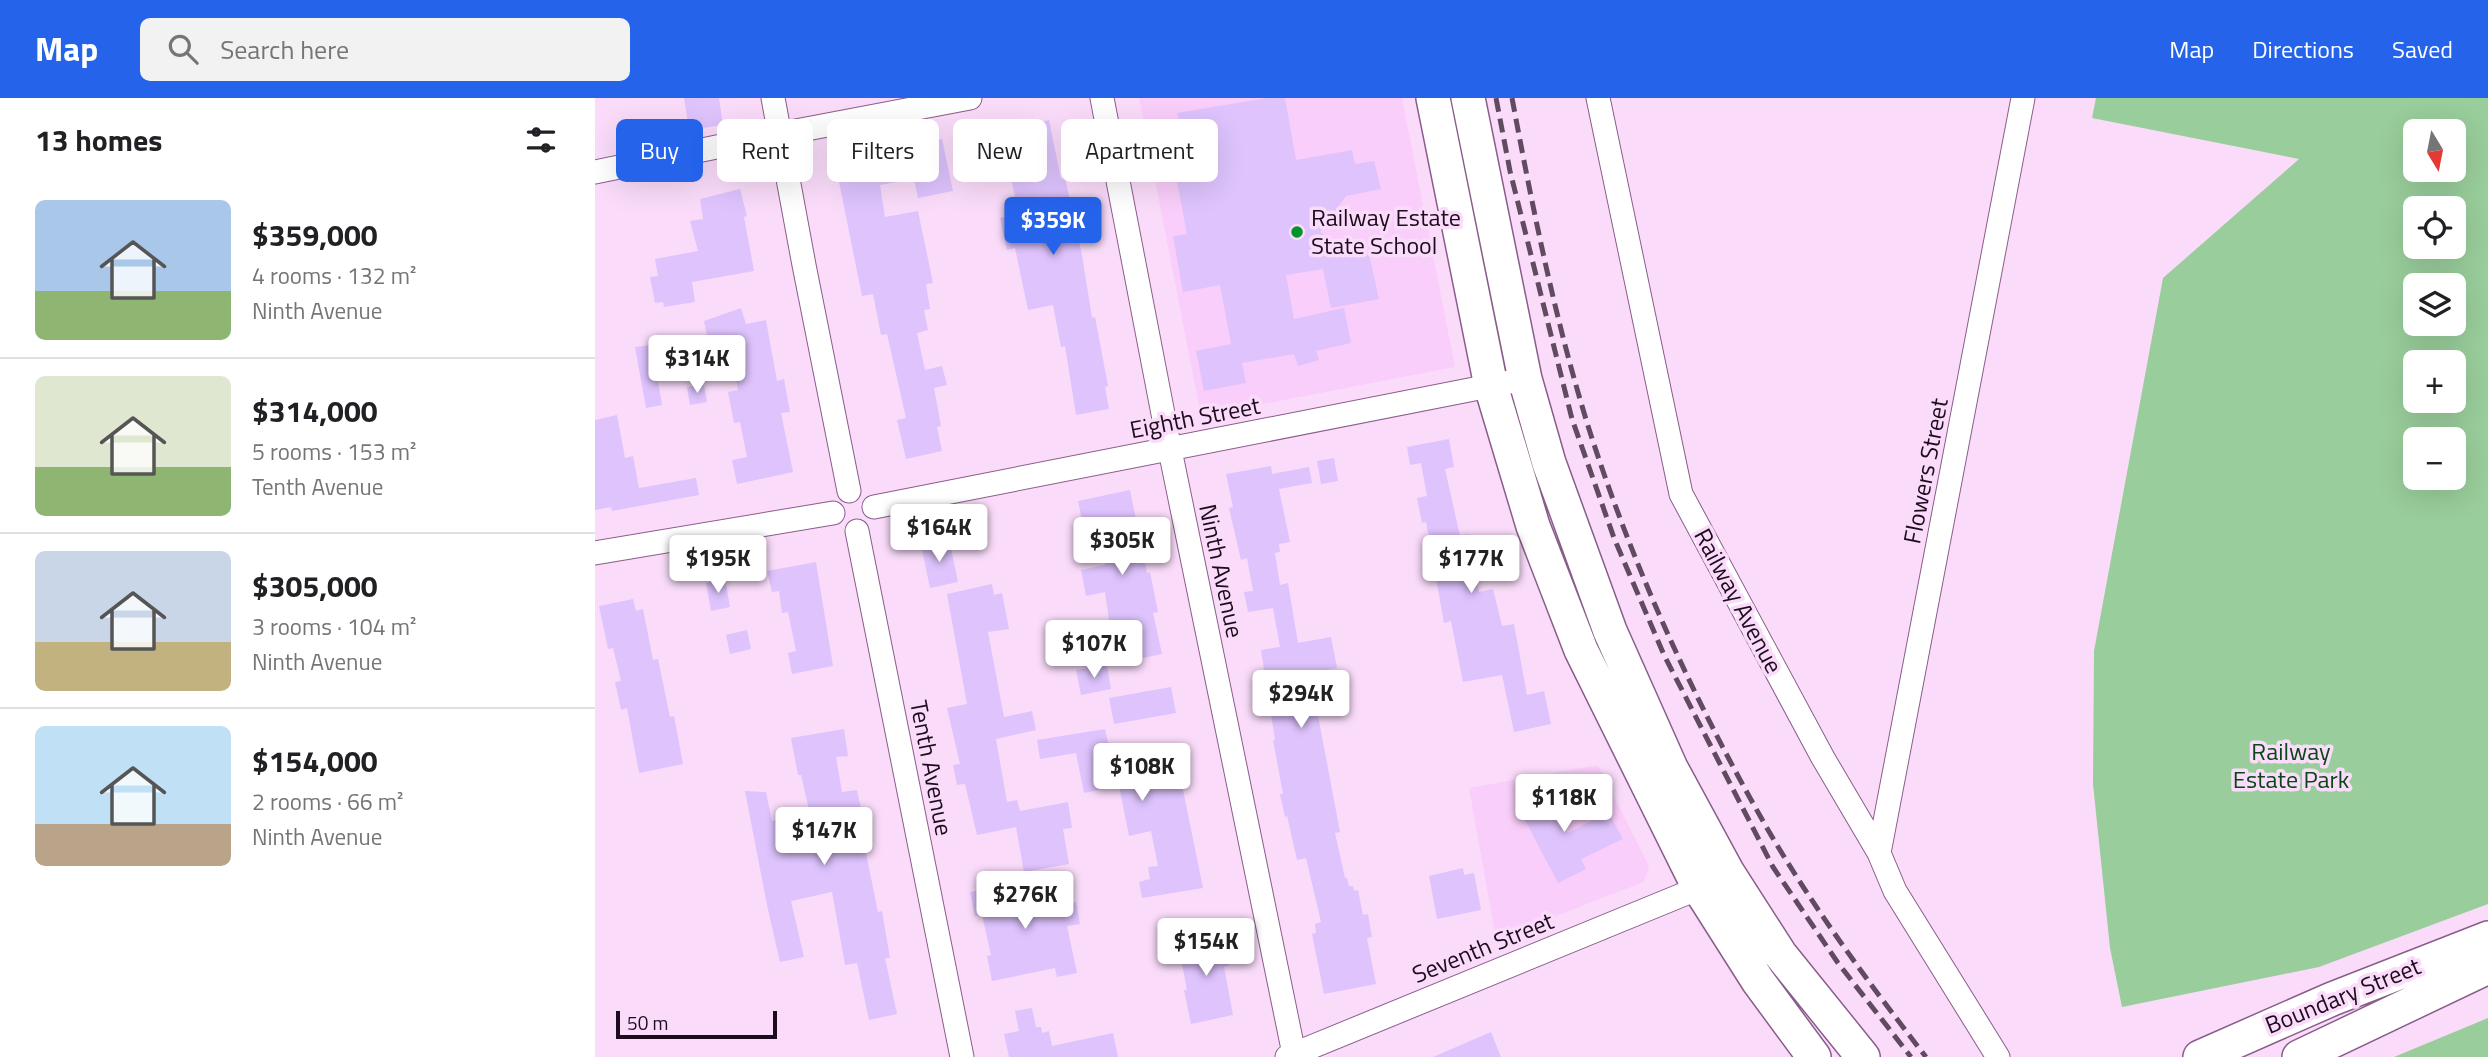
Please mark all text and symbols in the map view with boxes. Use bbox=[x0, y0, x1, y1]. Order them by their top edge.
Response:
search box bbox=[140, 18, 630, 81]
text: Map bbox=[35, 24, 98, 74]
icon: search bbox=[164, 30, 202, 68]
text: Search here bbox=[220, 30, 349, 69]
text: Map bbox=[2169, 31, 2214, 67]
text: Directions bbox=[2252, 31, 2354, 67]
text: Saved bbox=[2392, 31, 2453, 67]
text: 13 homes bbox=[35, 117, 162, 163]
chip: Buy bbox=[616, 119, 703, 182]
chip: Rent bbox=[717, 119, 813, 182]
chip: Filters bbox=[827, 119, 939, 182]
chip: New bbox=[953, 119, 1047, 182]
chip: Apartment bbox=[1061, 119, 1218, 182]
north arrow bbox=[2403, 119, 2466, 182]
map controls bbox=[2403, 119, 2466, 490]
icon: filters bbox=[522, 121, 560, 159]
button: locate bbox=[2403, 196, 2466, 259]
pin: $359K bbox=[1004, 198, 1102, 257]
place label: Railway Estate State School bbox=[1311, 199, 1461, 263]
text: $359K bbox=[1020, 202, 1086, 237]
text: $359,000 bbox=[252, 212, 378, 258]
marker: Railway Estate State School bbox=[1289, 224, 1305, 240]
icon: home bbox=[91, 228, 175, 312]
text: 4 rooms · 132 m² bbox=[252, 258, 416, 293]
button: layers bbox=[2403, 273, 2466, 336]
text: Ninth Avenue bbox=[252, 293, 382, 328]
pin: $314K bbox=[648, 336, 746, 395]
text: $314K bbox=[664, 340, 730, 375]
button: + bbox=[2403, 350, 2466, 413]
street label: Eighth Street bbox=[1127, 387, 1264, 447]
text: $314,000 bbox=[252, 388, 378, 434]
street label: Flowers Street bbox=[1893, 394, 1957, 547]
icon: home bbox=[91, 404, 175, 488]
button: − bbox=[2403, 427, 2466, 490]
text: 5 rooms · 153 m² bbox=[252, 434, 416, 469]
text: Tenth Avenue bbox=[252, 469, 383, 504]
street label: Ninth Avenue bbox=[1190, 501, 1254, 641]
pin: $164K bbox=[890, 504, 988, 564]
text: $164K bbox=[906, 509, 972, 544]
pin: $305K bbox=[1073, 518, 1171, 577]
text: $305K bbox=[1089, 522, 1155, 557]
street label: Railway Avenue bbox=[1686, 522, 1792, 679]
pin: $195K bbox=[669, 536, 767, 595]
pin: $177K bbox=[1422, 536, 1520, 595]
text: $195K bbox=[685, 540, 751, 575]
text: $177K bbox=[1438, 540, 1504, 575]
text: $305,000 bbox=[252, 563, 378, 609]
icon: home bbox=[91, 579, 175, 663]
text: 3 rooms · 104 m² bbox=[252, 609, 416, 644]
pin: $107K bbox=[1045, 620, 1143, 680]
text: $107K bbox=[1061, 625, 1127, 660]
text: Ninth Avenue bbox=[252, 644, 382, 679]
pin: $294K bbox=[1252, 670, 1350, 730]
text: $294K bbox=[1268, 675, 1334, 710]
street label: Tenth Avenue bbox=[901, 697, 963, 839]
park label: Railway Estate Park bbox=[2233, 733, 2350, 797]
text: $154,000 bbox=[252, 738, 378, 784]
pin: $108K bbox=[1093, 744, 1191, 803]
text: $108K bbox=[1109, 748, 1175, 783]
icon: home bbox=[91, 754, 175, 838]
pin: $118K bbox=[1515, 774, 1613, 834]
text: $118K bbox=[1531, 779, 1597, 814]
text: 2 rooms · 66 m² bbox=[252, 784, 403, 819]
pin: $147K bbox=[775, 808, 873, 867]
text: $147K bbox=[791, 812, 857, 847]
text: Ninth Avenue bbox=[252, 819, 382, 854]
pin: $276K bbox=[976, 872, 1074, 931]
text: $276K bbox=[992, 876, 1058, 911]
street label: Seventh Street bbox=[1406, 902, 1559, 992]
pin: $154K bbox=[1157, 918, 1255, 978]
text: $154K bbox=[1173, 923, 1239, 958]
street label: Boundary Street bbox=[2259, 947, 2426, 1043]
scale bar bbox=[616, 1008, 777, 1040]
text: 50 m bbox=[627, 1008, 668, 1037]

